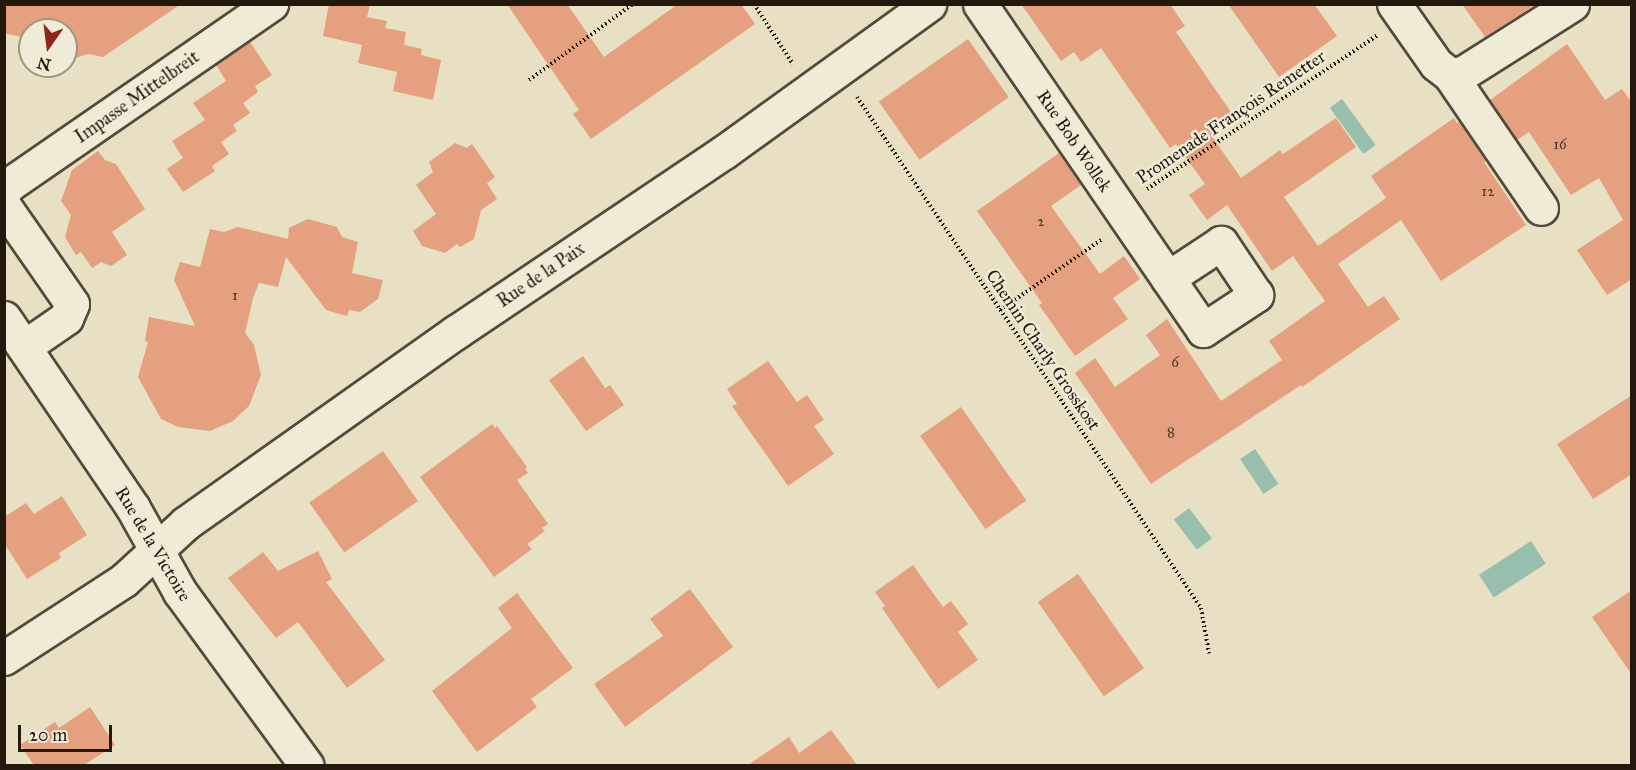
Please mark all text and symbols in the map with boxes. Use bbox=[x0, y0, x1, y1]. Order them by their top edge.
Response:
north arrow bbox=[18, 18, 78, 78]
street label: Impasse Mittelbreit bbox=[71, 46, 203, 148]
street label: Promenade François Remetter bbox=[1132, 46, 1330, 188]
text: N bbox=[35, 53, 53, 75]
street label: Rue Bob Wollek bbox=[1032, 86, 1116, 196]
house number: 16 bbox=[1553, 136, 1567, 154]
house number: 12 bbox=[1481, 183, 1495, 201]
house number: 2 bbox=[1037, 213, 1045, 231]
street label: Rue de la Paix bbox=[493, 238, 589, 312]
street label: Chemin Charly Grosskost bbox=[981, 266, 1105, 434]
house number: 1 bbox=[232, 287, 238, 305]
house number: 6 bbox=[1171, 354, 1179, 372]
house number: 8 bbox=[1167, 424, 1175, 442]
street label: Rue de la Victoire bbox=[110, 483, 196, 605]
scale bar bbox=[21, 713, 116, 751]
text: 20 m bbox=[29, 724, 67, 746]

